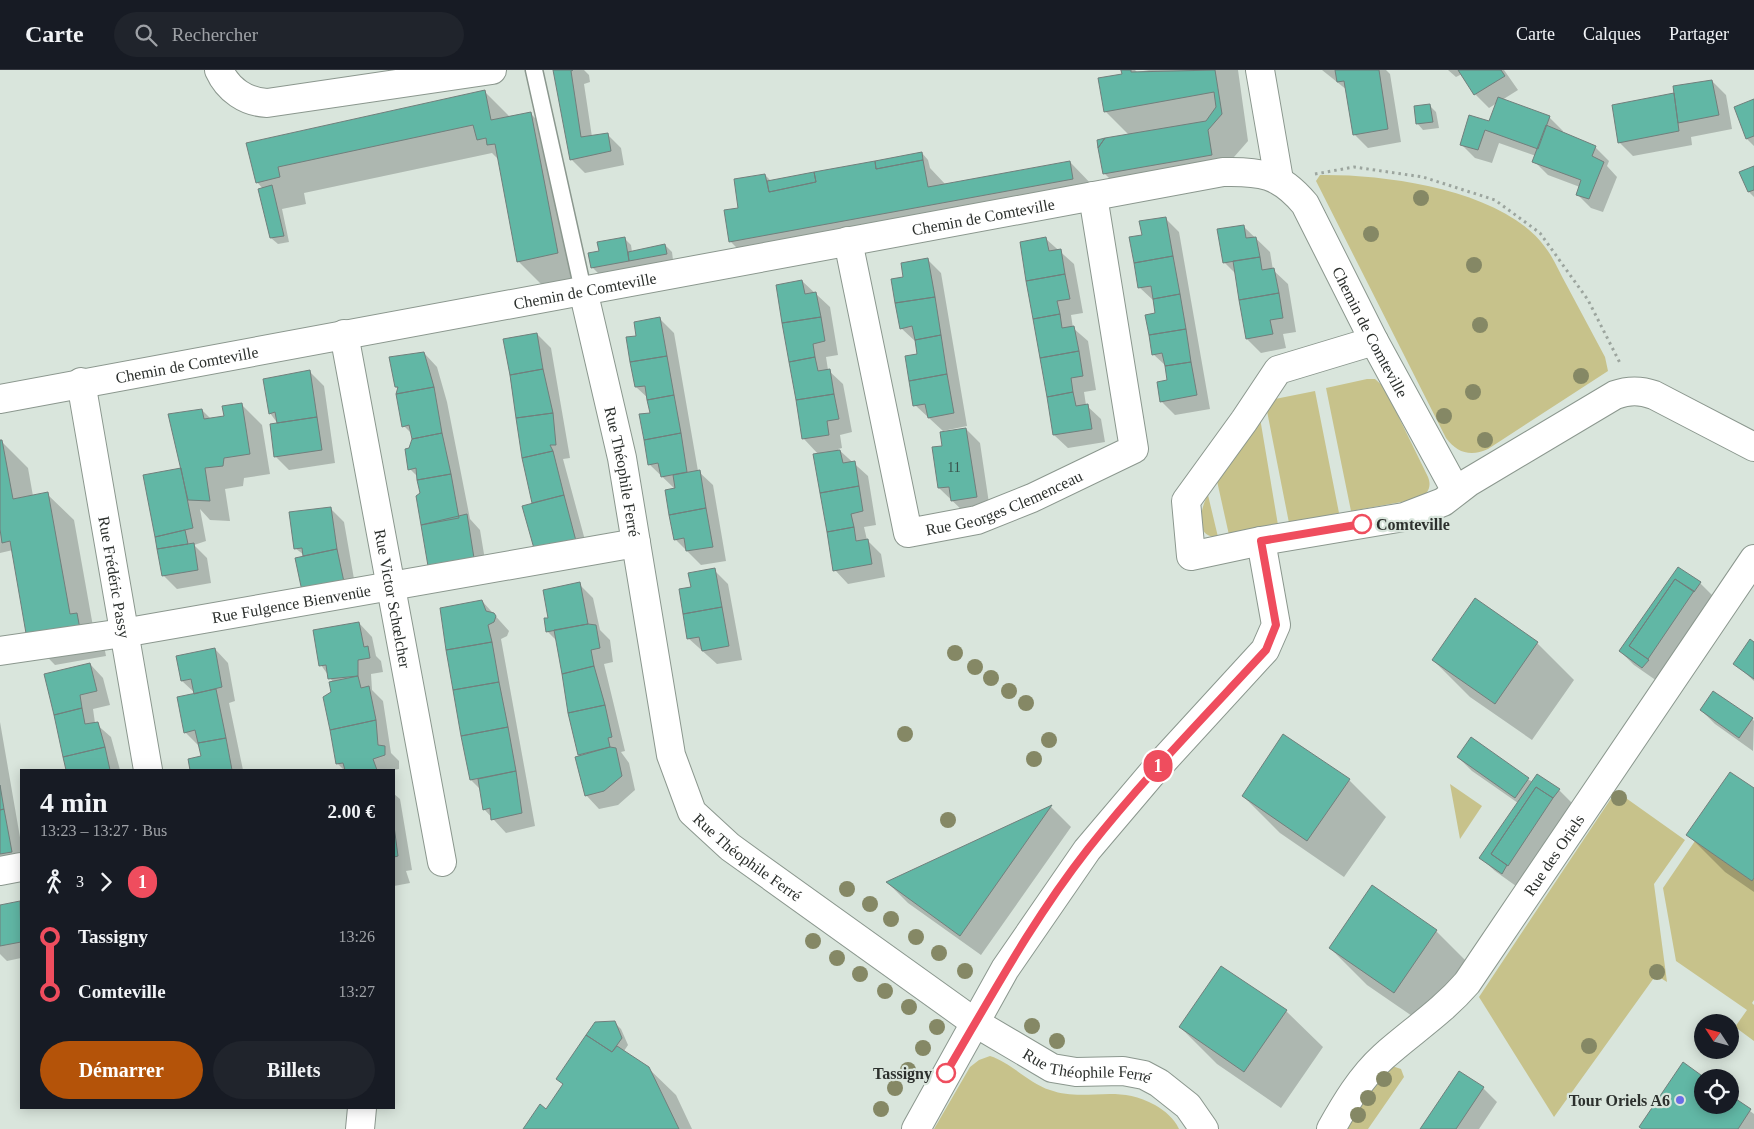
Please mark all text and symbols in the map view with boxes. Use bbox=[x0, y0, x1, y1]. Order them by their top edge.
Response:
search box bbox=[114, 12, 464, 57]
text: Carte bbox=[25, 21, 84, 47]
icon: search bbox=[132, 21, 160, 49]
text: Rechercher bbox=[172, 24, 258, 45]
text: Carte bbox=[1516, 24, 1555, 44]
text: Calques bbox=[1583, 24, 1641, 44]
text: Partager bbox=[1669, 24, 1729, 44]
street label: Chemin de Comteville bbox=[910, 195, 1056, 239]
street label: Chemin de Comteville bbox=[1329, 264, 1411, 400]
street label: Chemin de Comteville bbox=[512, 269, 658, 312]
street label: Chemin de Comteville bbox=[114, 343, 260, 386]
street label: Rue Théophile Ferré bbox=[601, 405, 643, 538]
house number: 11 bbox=[947, 460, 961, 475]
street label: Rue Georges Clemenceau bbox=[924, 467, 1085, 539]
marker: Comteville bbox=[1352, 514, 1372, 534]
street label: Rue Frédéric Passy bbox=[95, 515, 133, 640]
place label: Comteville bbox=[1376, 516, 1450, 533]
street label: Rue Victor Schœlcher bbox=[371, 528, 414, 670]
street label: Rue Fulgence Bienvenüe bbox=[210, 582, 372, 626]
line badge: 1 bbox=[1142, 750, 1174, 782]
text: 1 bbox=[1154, 756, 1163, 776]
text: 4 min bbox=[40, 787, 108, 818]
text: 2.00 € bbox=[328, 801, 375, 822]
street label: Rue Théophile Ferré bbox=[690, 810, 805, 905]
street label: Rue des Oriels bbox=[1521, 811, 1588, 899]
text: 13:23 – 13:27 · Bus bbox=[40, 822, 167, 839]
icon: walk bbox=[40, 868, 68, 896]
icon: forward bbox=[92, 868, 120, 896]
text: 1 bbox=[138, 872, 147, 892]
text: 3 bbox=[76, 873, 84, 890]
text: Tassigny bbox=[78, 926, 148, 947]
text: 13:26 bbox=[339, 928, 375, 945]
text: Comteville bbox=[78, 981, 166, 1002]
text: 13:27 bbox=[339, 983, 375, 1000]
north arrow bbox=[1694, 1014, 1739, 1059]
map controls bbox=[1694, 1014, 1739, 1114]
button: Démarrer bbox=[40, 1041, 203, 1099]
button: Billets bbox=[213, 1041, 375, 1099]
street label: Rue Théophile Ferré bbox=[1020, 1045, 1155, 1087]
marker: Tassigny bbox=[936, 1063, 956, 1083]
place label: Tassigny bbox=[873, 1065, 932, 1083]
button: locate bbox=[1694, 1069, 1739, 1114]
place label: Tour Oriels A6 bbox=[1569, 1092, 1670, 1109]
marker: Tour Oriels A6 bbox=[1674, 1094, 1686, 1106]

